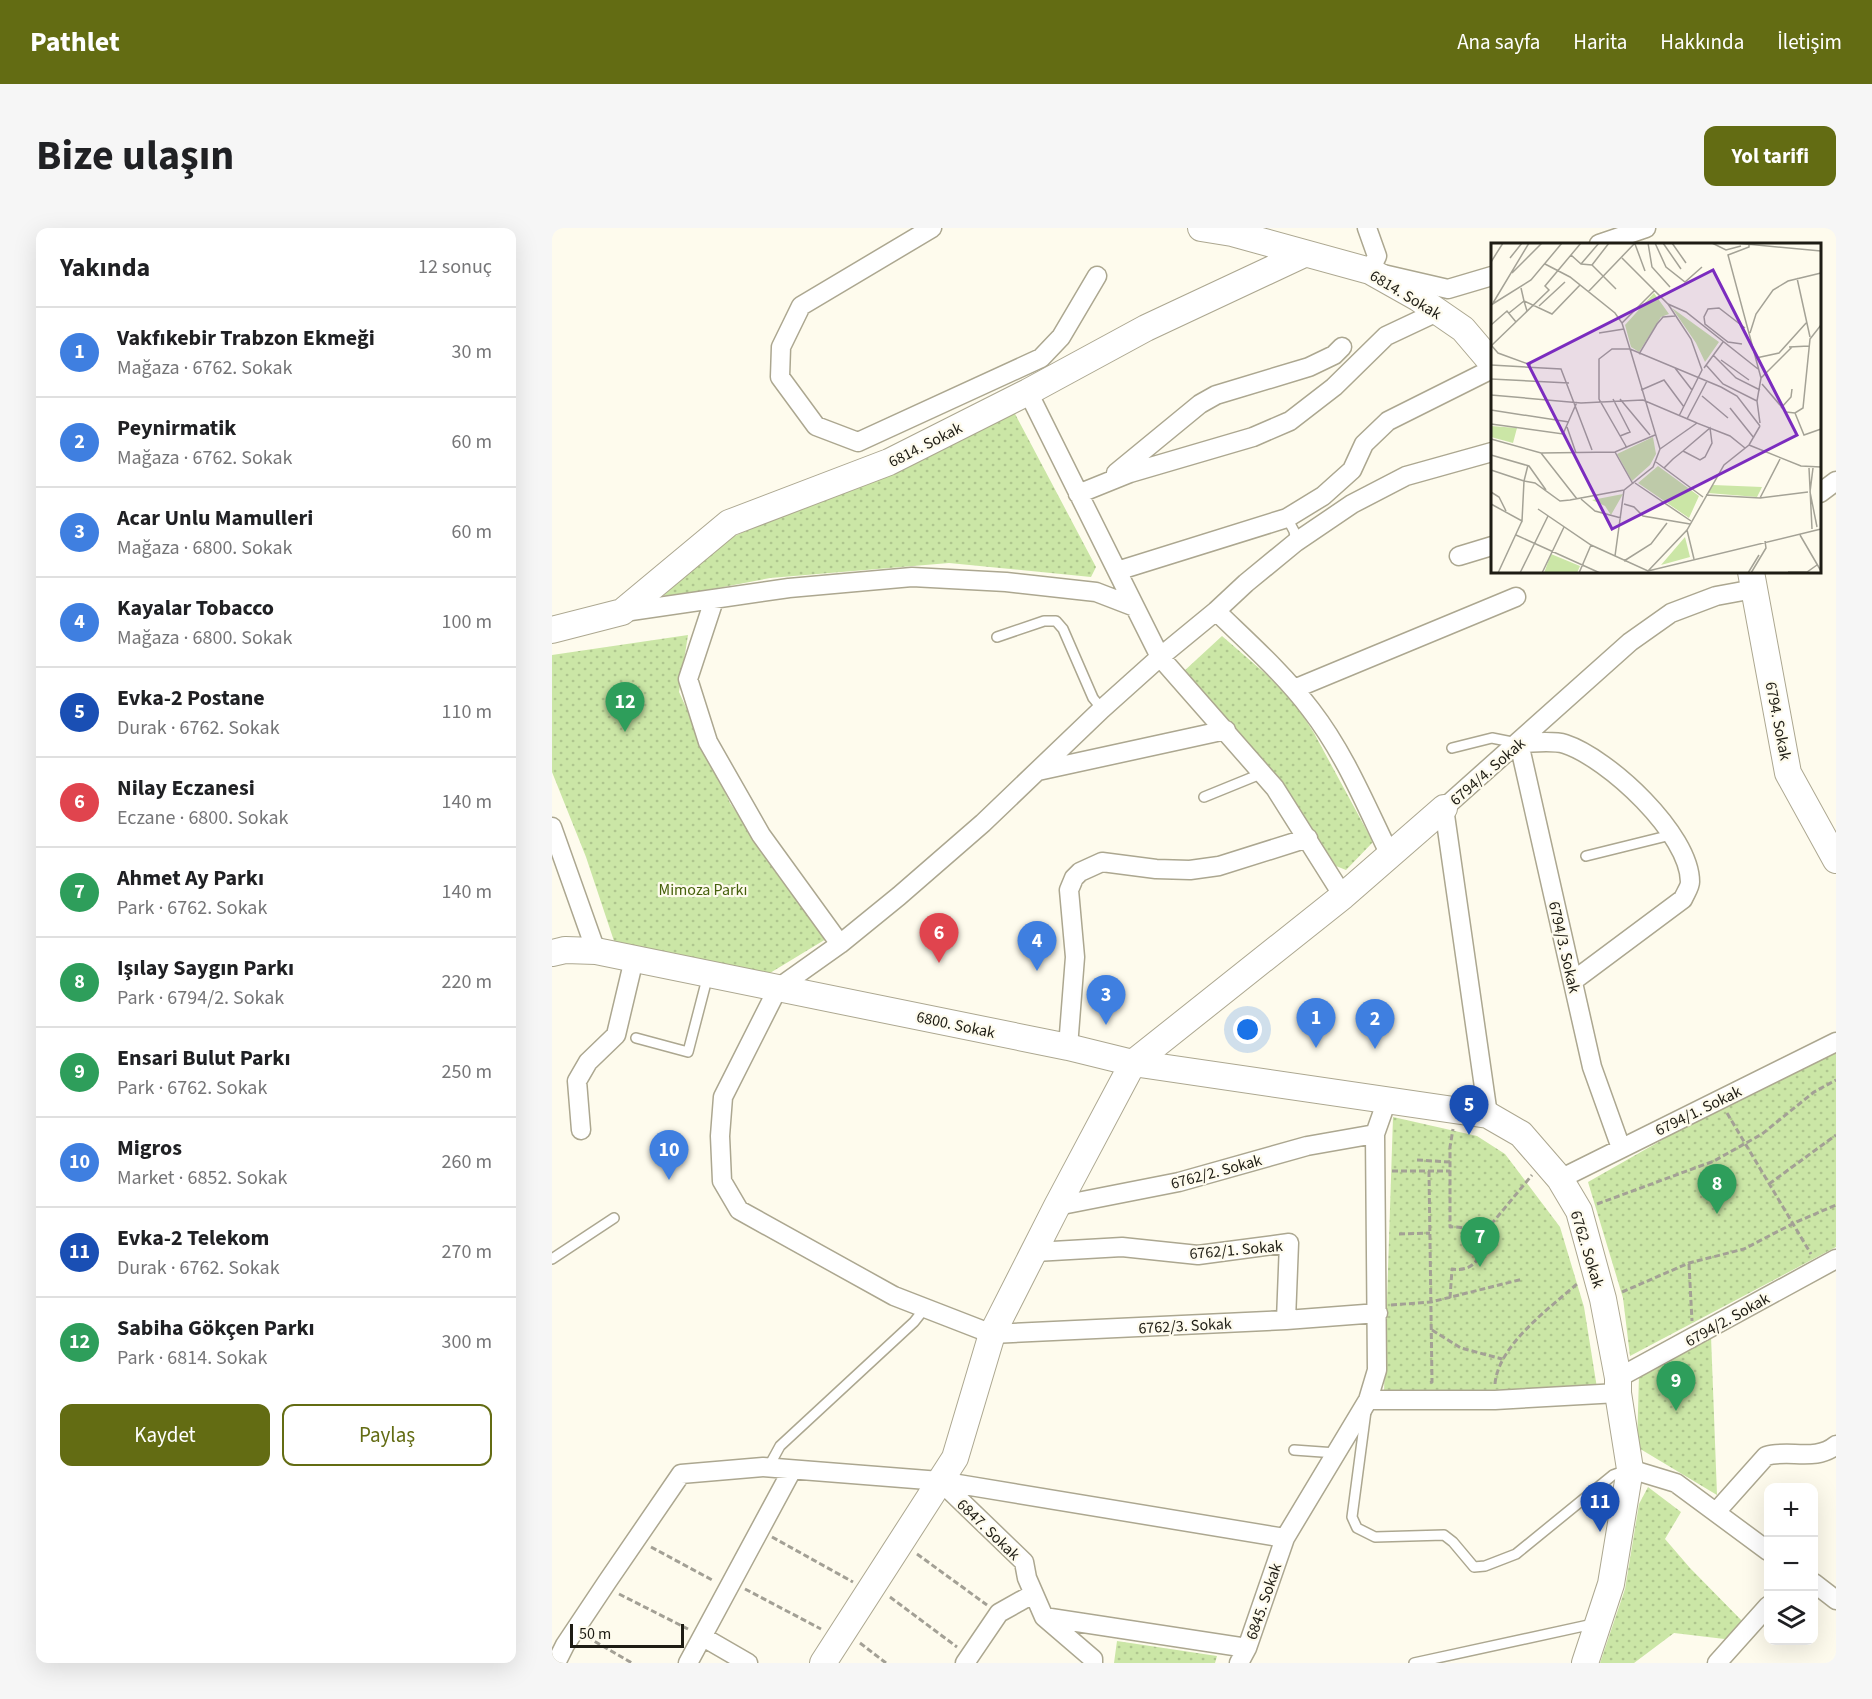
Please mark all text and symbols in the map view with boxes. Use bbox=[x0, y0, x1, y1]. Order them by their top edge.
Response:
text: Pathlet bbox=[30, 22, 120, 62]
text: Ana sayfa bbox=[1457, 27, 1540, 57]
text: Harita bbox=[1573, 27, 1627, 57]
text: Hakkında bbox=[1660, 27, 1744, 57]
text: İletişim bbox=[1777, 27, 1842, 57]
text: Bize ulaşın bbox=[36, 126, 234, 186]
button: Yol tarifi bbox=[1704, 126, 1836, 186]
inset map bbox=[1491, 243, 1821, 573]
text: Yakında bbox=[60, 249, 150, 286]
text: 12 sonuç bbox=[418, 253, 492, 281]
street label: 6814. Sokak bbox=[1366, 265, 1445, 325]
text: Vakfıkebir Trabzon Ekmeği bbox=[117, 322, 375, 354]
text: 1 bbox=[74, 338, 85, 366]
text: 30 m bbox=[452, 338, 492, 366]
text: Mağaza · 6762. Sokak bbox=[117, 354, 293, 382]
text: Peynirmatik bbox=[117, 412, 236, 444]
street label: 6814. Sokak bbox=[885, 417, 966, 473]
text: 2 bbox=[74, 428, 85, 456]
text: 60 m bbox=[452, 428, 492, 456]
text: Mağaza · 6762. Sokak bbox=[117, 444, 293, 472]
text: Acar Unlu Mamulleri bbox=[117, 502, 313, 534]
text: 3 bbox=[74, 518, 85, 546]
text: 60 m bbox=[452, 518, 492, 546]
text: Mağaza · 6800. Sokak bbox=[117, 534, 293, 562]
text: Kayalar Tobacco bbox=[117, 592, 274, 624]
text: 4 bbox=[74, 608, 85, 636]
text: 100 m bbox=[442, 608, 492, 636]
text: Mağaza · 6800. Sokak bbox=[117, 624, 293, 652]
street label: 6794. Sokak bbox=[1760, 680, 1796, 763]
text: Evka-2 Postane bbox=[117, 682, 265, 714]
pin: 12 bbox=[606, 682, 644, 732]
text: 5 bbox=[74, 698, 85, 726]
text: 110 m bbox=[442, 698, 492, 726]
text: Durak · 6762. Sokak bbox=[117, 714, 280, 742]
street label: 6794/4. Sokak bbox=[1445, 733, 1530, 811]
text: Nilay Eczanesi bbox=[117, 772, 255, 804]
text: 6 bbox=[74, 788, 85, 816]
text: 140 m bbox=[442, 788, 492, 816]
text: Eczane · 6800. Sokak bbox=[117, 804, 288, 832]
text: Ahmet Ay Parkı bbox=[117, 862, 264, 894]
text: 7 bbox=[74, 878, 85, 906]
text: 140 m bbox=[442, 878, 492, 906]
park label: Mimoza Parkı bbox=[659, 879, 747, 901]
text: Park · 6762. Sokak bbox=[117, 894, 267, 922]
street label: 6794/3. Sokak bbox=[1543, 899, 1585, 995]
pin: 6 bbox=[920, 914, 958, 963]
pin: 4 bbox=[1018, 922, 1056, 971]
text: Işılay Saygın Parkı bbox=[117, 952, 294, 984]
text: 8 bbox=[74, 968, 85, 996]
text: 220 m bbox=[442, 968, 492, 996]
pin: 3 bbox=[1086, 976, 1126, 1025]
text: Park · 6794/2. Sokak bbox=[117, 984, 284, 1012]
pin: 1 bbox=[1296, 998, 1335, 1048]
pin: 2 bbox=[1356, 1000, 1394, 1049]
street label: 6800. Sokak bbox=[914, 1006, 997, 1044]
your location bbox=[1233, 1015, 1262, 1044]
text: Ensari Bulut Parkı bbox=[117, 1042, 291, 1074]
text: 9 bbox=[74, 1058, 85, 1086]
text: 250 m bbox=[442, 1058, 492, 1086]
text: Park · 6762. Sokak bbox=[117, 1074, 267, 1102]
street label: 6794/1. Sokak bbox=[1652, 1080, 1745, 1141]
pin: 5 bbox=[1450, 1086, 1488, 1135]
pin: 10 bbox=[650, 1130, 688, 1180]
text: Migros bbox=[117, 1132, 182, 1164]
text: 10 bbox=[69, 1148, 90, 1176]
text: 260 m bbox=[442, 1148, 492, 1176]
street label: 6762/2. Sokak bbox=[1168, 1149, 1264, 1195]
text: Market · 6852. Sokak bbox=[117, 1164, 288, 1192]
pin: 8 bbox=[1698, 1164, 1736, 1214]
street label: 6762. Sokak bbox=[1565, 1208, 1609, 1291]
pin: 7 bbox=[1460, 1218, 1500, 1267]
text: Evka-2 Telekom bbox=[117, 1222, 269, 1254]
street label: 6762/1. Sokak bbox=[1189, 1235, 1284, 1265]
text: 11 bbox=[69, 1238, 90, 1266]
text: 270 m bbox=[442, 1238, 492, 1266]
text: Durak · 6762. Sokak bbox=[117, 1254, 280, 1282]
street label: 6794/2. Sokak bbox=[1681, 1288, 1774, 1352]
text: Sabiha Gökçen Parkı bbox=[117, 1312, 315, 1344]
street label: 6762/3. Sokak bbox=[1138, 1313, 1232, 1339]
text: 12 bbox=[69, 1328, 90, 1356]
text: 300 m bbox=[442, 1328, 492, 1356]
text: Park · 6814. Sokak bbox=[117, 1344, 267, 1372]
pin: 9 bbox=[1656, 1362, 1696, 1411]
button: Kaydet bbox=[60, 1404, 270, 1466]
button: Paylaş bbox=[282, 1404, 492, 1466]
pin: 11 bbox=[1580, 1482, 1620, 1532]
map controls bbox=[1764, 1483, 1818, 1645]
button: + bbox=[1764, 1483, 1818, 1537]
street label: 6847. Sokak bbox=[952, 1494, 1025, 1565]
button: − bbox=[1764, 1537, 1818, 1591]
street label: 6845. Sokak bbox=[1241, 1560, 1287, 1643]
button: layers bbox=[1764, 1591, 1818, 1645]
scale bar bbox=[570, 1621, 684, 1648]
text: 50 m bbox=[579, 1623, 611, 1645]

